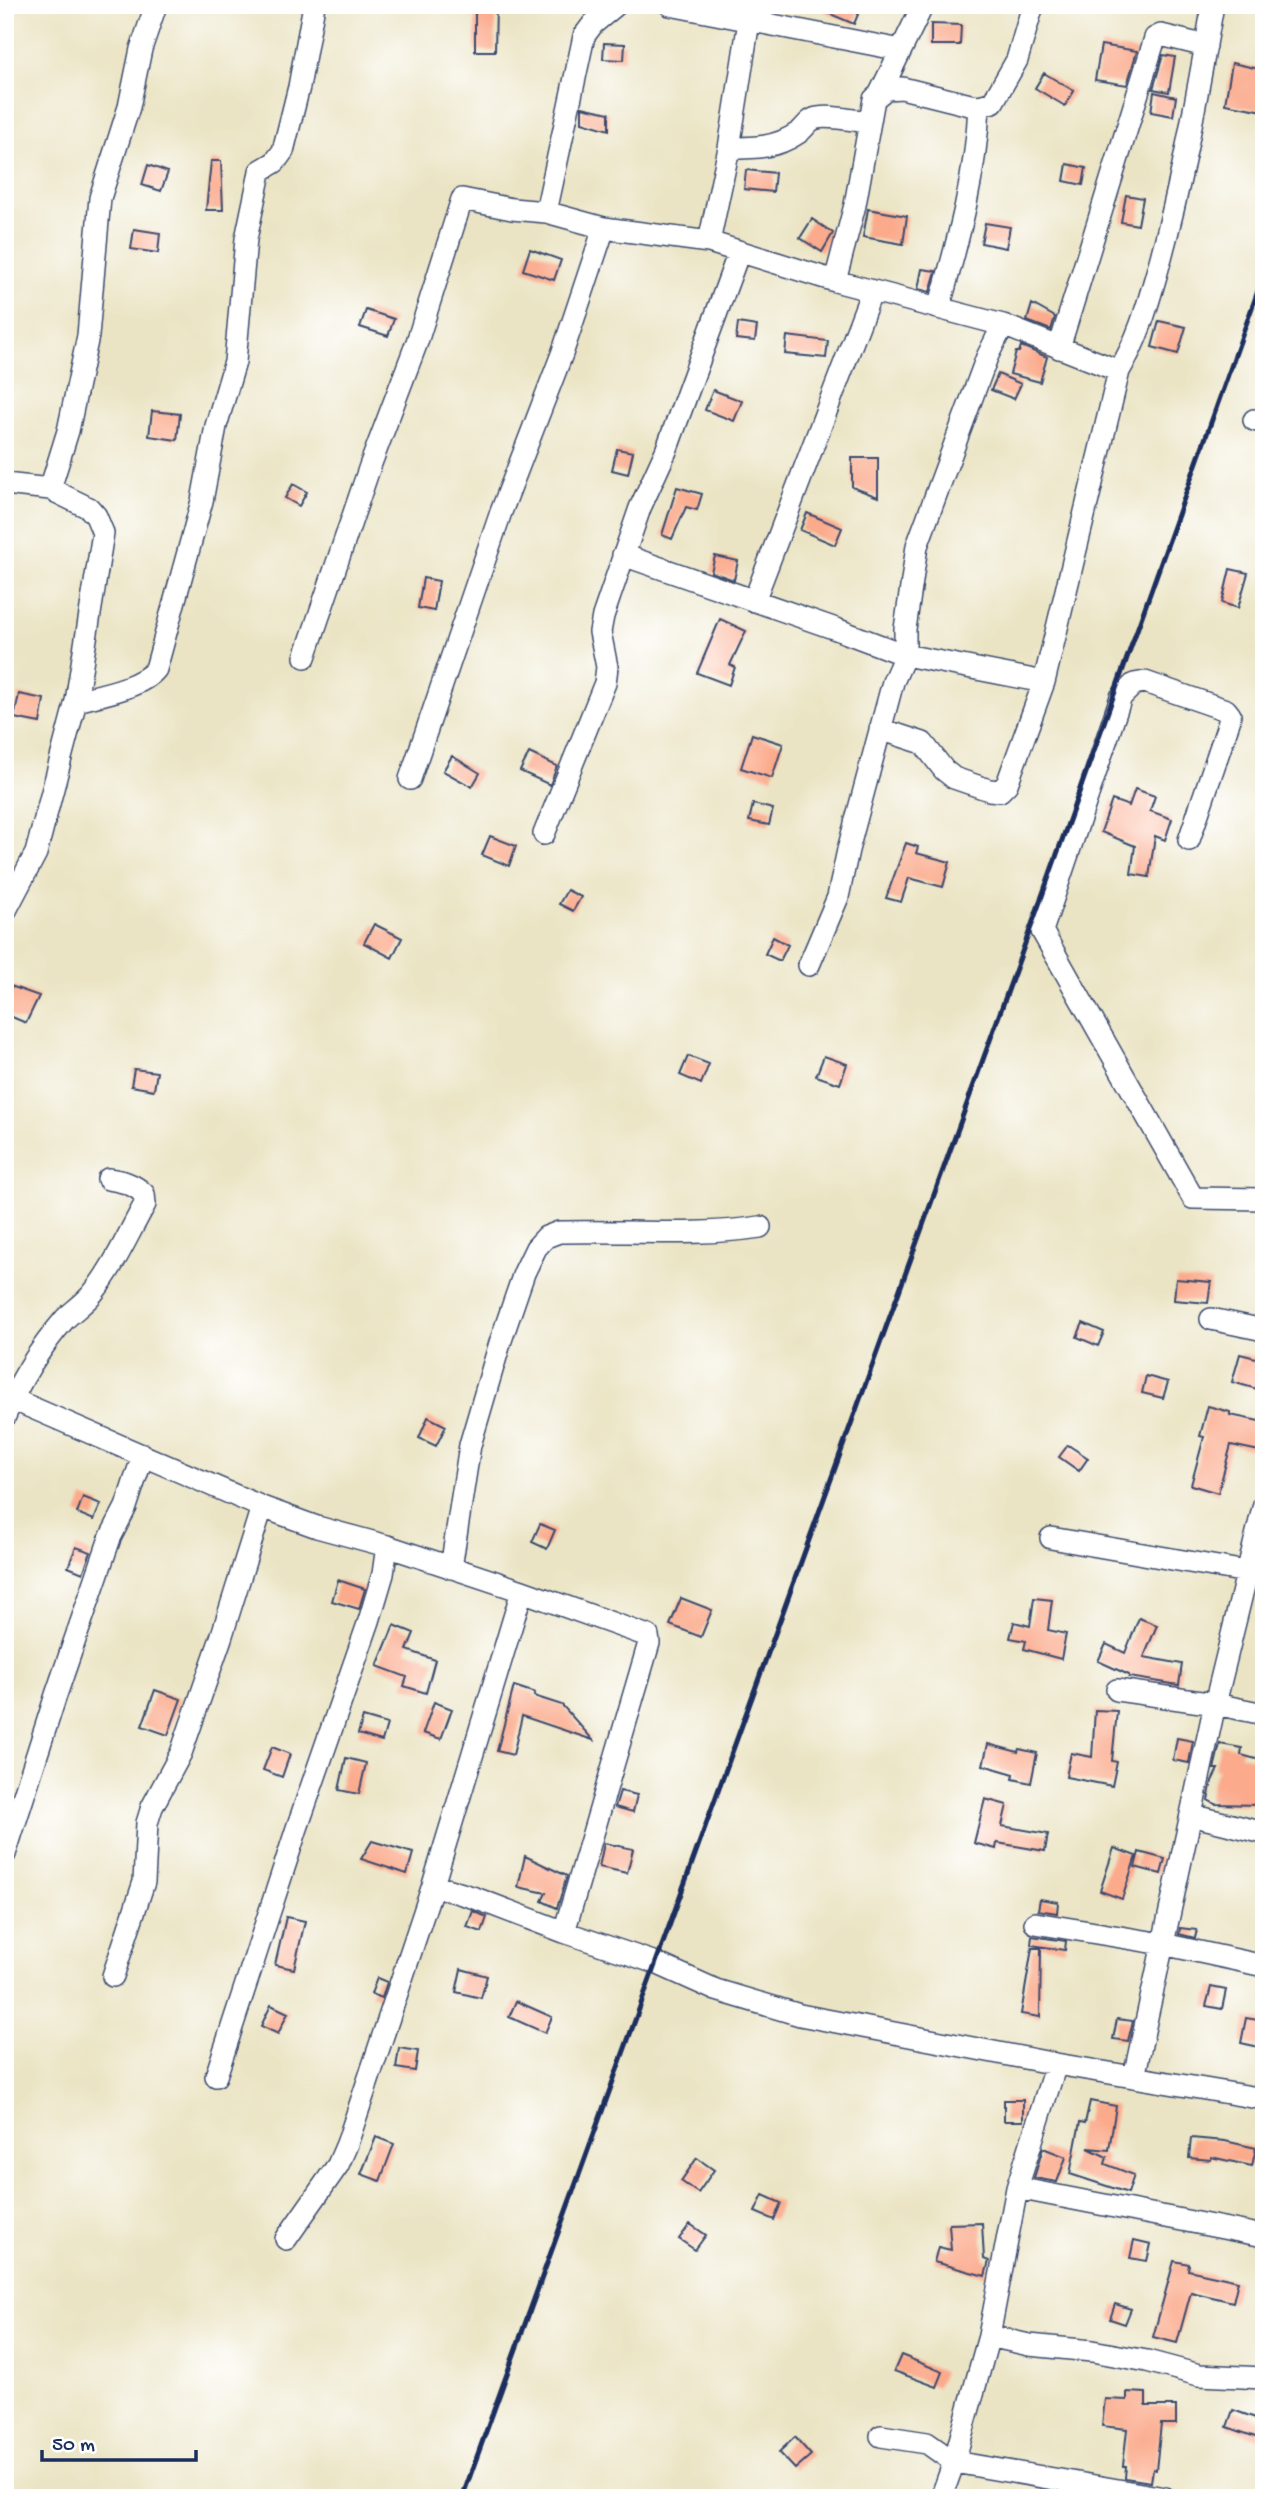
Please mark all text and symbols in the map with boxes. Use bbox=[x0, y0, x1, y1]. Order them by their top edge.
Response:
scale bar bbox=[42, 2419, 196, 2463]
text: 50 m bbox=[52, 2434, 95, 2459]

